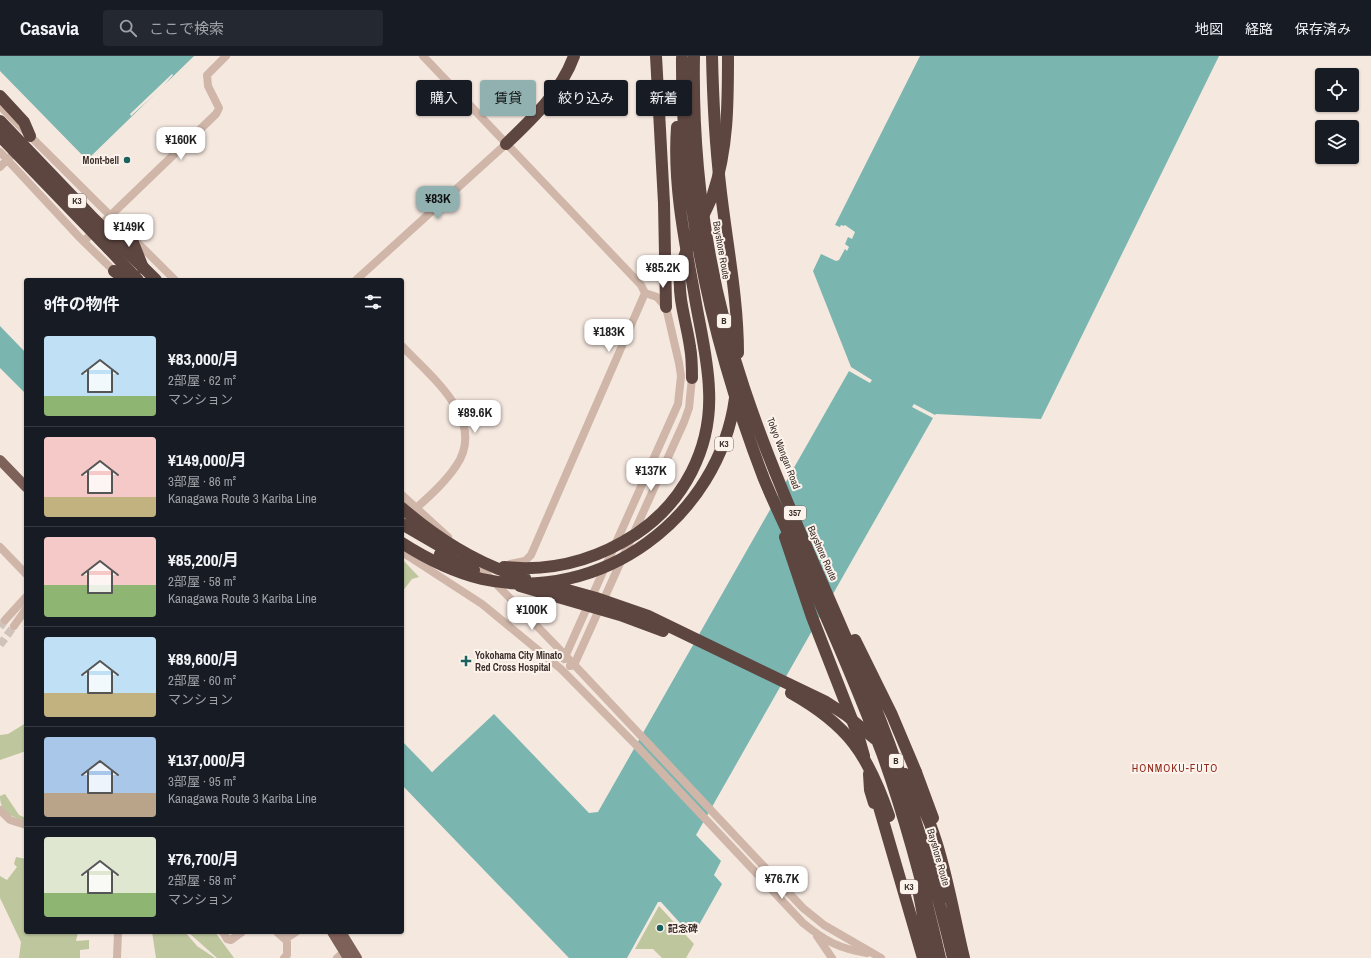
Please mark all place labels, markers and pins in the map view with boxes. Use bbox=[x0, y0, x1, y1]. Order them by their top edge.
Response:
pin: ¥160K bbox=[153, 127, 209, 161]
place label: Mont-bell bbox=[83, 154, 119, 167]
marker: Mont-bell bbox=[122, 155, 132, 165]
pin: ¥83K bbox=[414, 186, 462, 220]
pin: ¥149K bbox=[101, 214, 157, 248]
pin: ¥85.2K bbox=[630, 255, 696, 289]
pin: ¥183K bbox=[581, 319, 637, 353]
pin: ¥89.6K bbox=[442, 400, 508, 434]
pin: ¥137K bbox=[623, 458, 679, 492]
pin: ¥100K bbox=[504, 597, 560, 631]
place label: Yokohama City Minato Red Cross Hospital bbox=[475, 649, 562, 674]
marker: Yokohama City Minato Red Cross Hospital bbox=[460, 655, 472, 667]
pin: ¥76.7K bbox=[749, 866, 815, 900]
place label: 記念碑 bbox=[668, 922, 698, 935]
marker: 記念碑 bbox=[655, 923, 665, 933]

